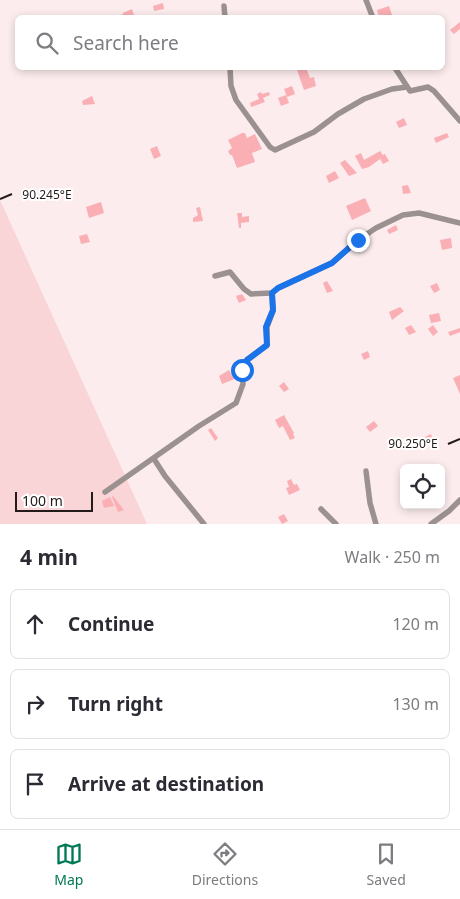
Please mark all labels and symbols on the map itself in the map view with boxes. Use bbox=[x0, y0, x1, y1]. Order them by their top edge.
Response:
text: 90.245°E bbox=[22, 186, 72, 203]
route end bbox=[347, 229, 370, 252]
route start bbox=[231, 359, 254, 382]
text: 90.250°E bbox=[388, 435, 438, 452]
scale bar bbox=[15, 489, 92, 512]

